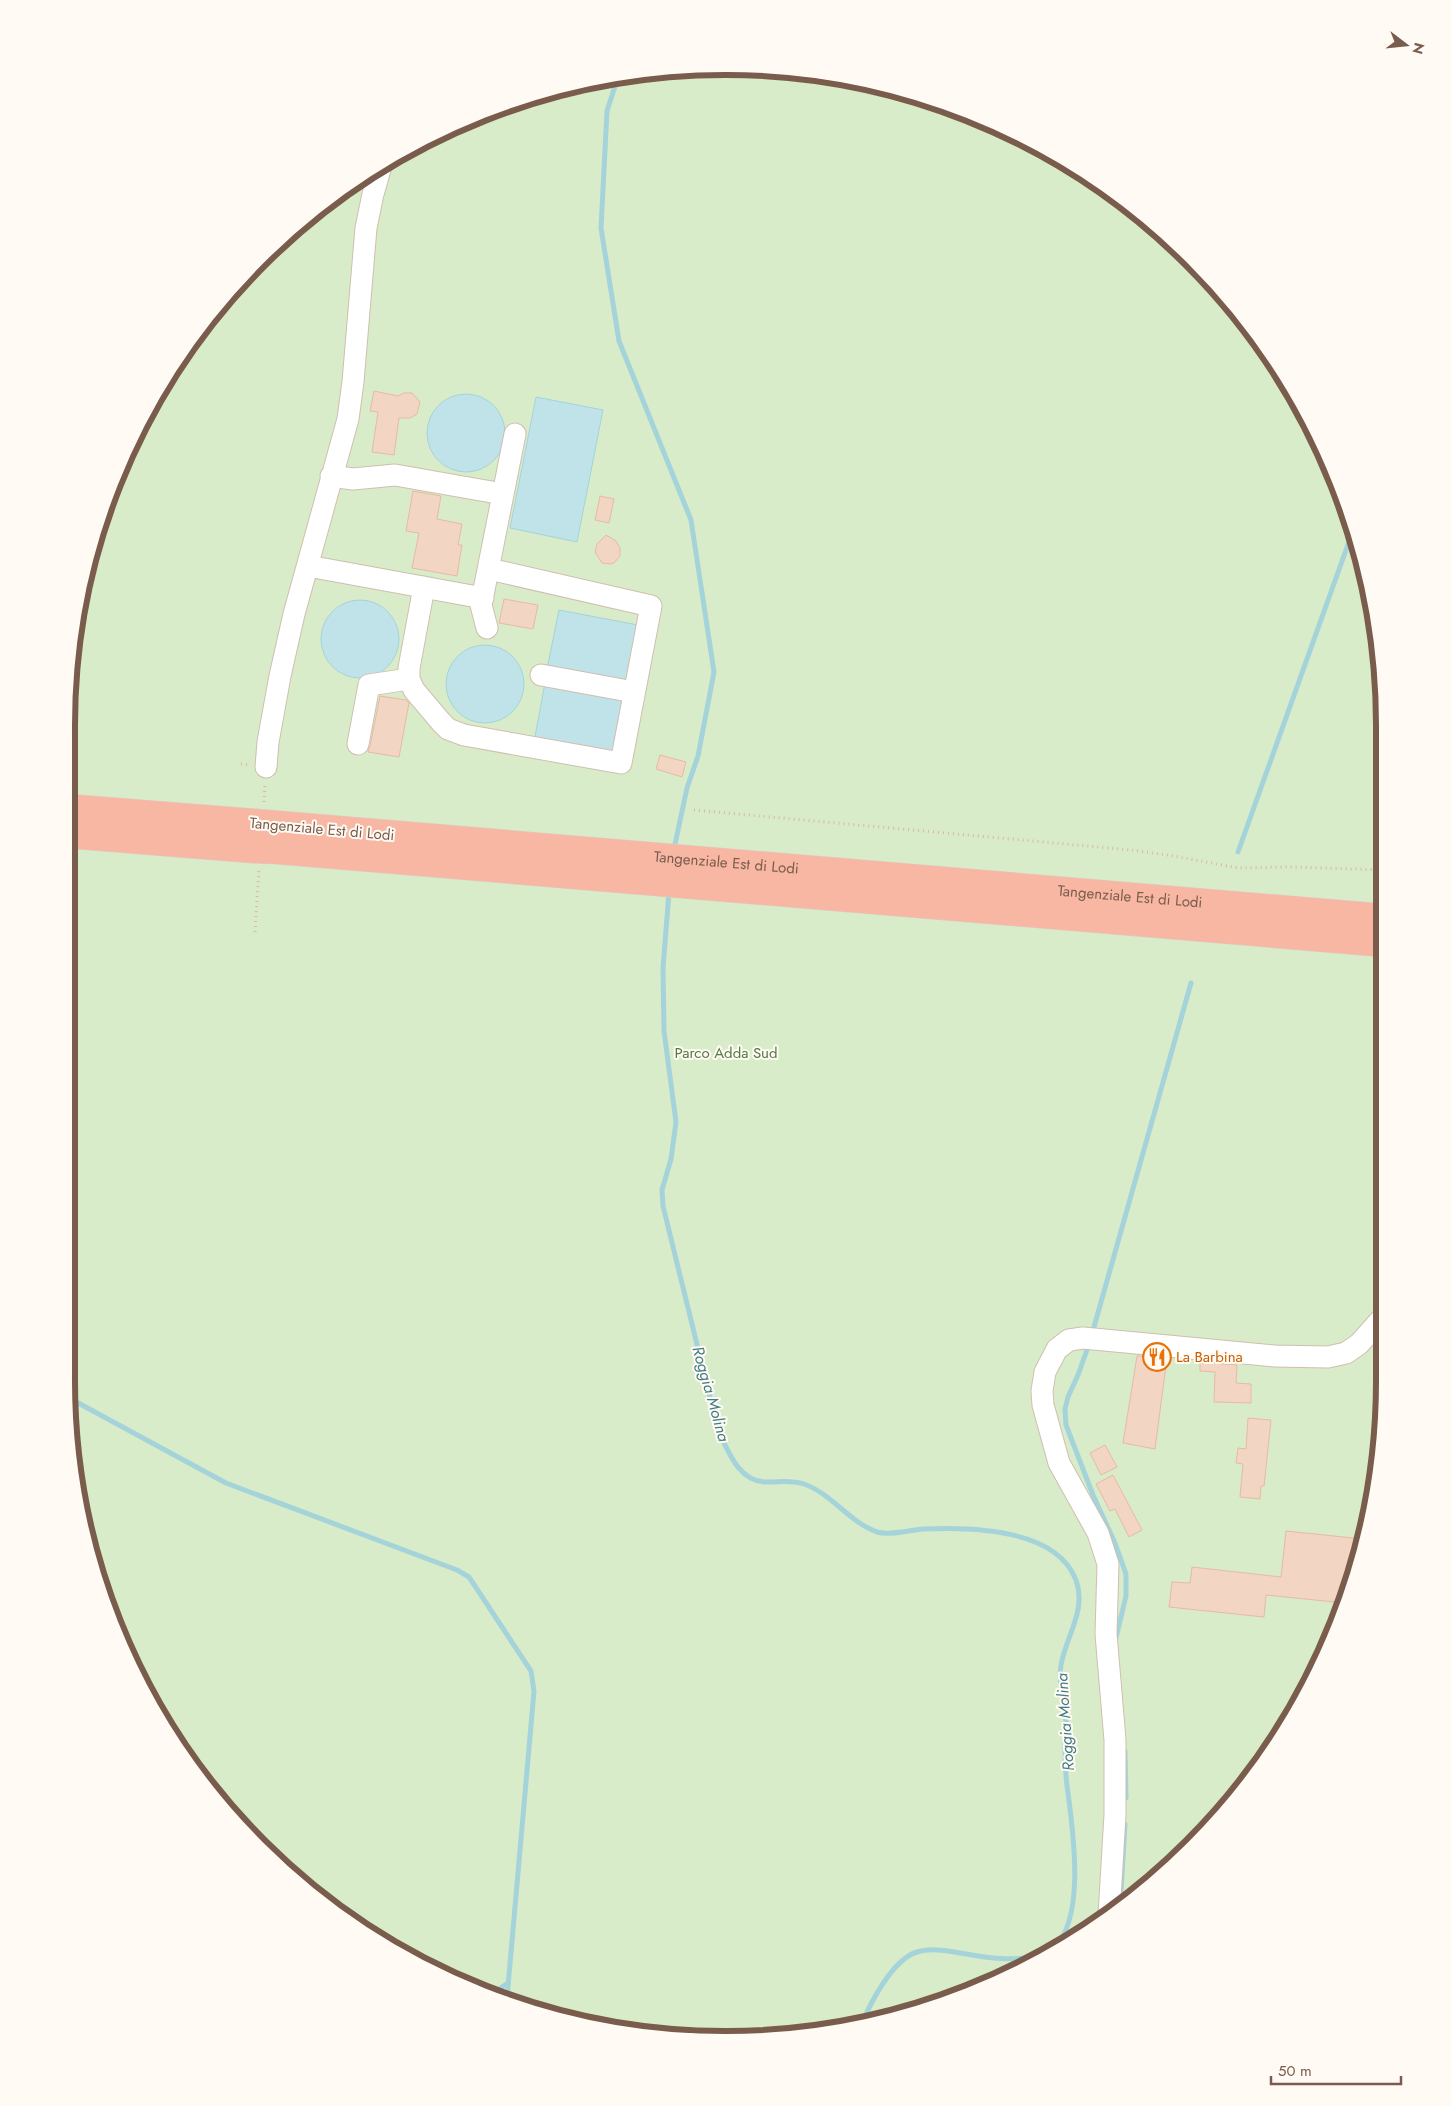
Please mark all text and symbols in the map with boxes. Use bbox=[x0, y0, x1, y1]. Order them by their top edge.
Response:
north arrow bbox=[1381, 20, 1431, 70]
text: N bbox=[1407, 40, 1430, 57]
street label: Tangenziale Est di Lodi bbox=[249, 812, 395, 846]
street label: Tangenziale Est di Lodi bbox=[653, 846, 800, 880]
street label: Tangenziale Est di Lodi bbox=[1057, 880, 1203, 914]
park label: Parco Adda Sud bbox=[674, 1042, 778, 1064]
restaurant icon: La Barbina bbox=[1142, 1342, 1172, 1372]
water label: Roggia Molina bbox=[686, 1344, 736, 1445]
place label: La Barbina bbox=[1176, 1346, 1243, 1368]
water label: Roggia Molina bbox=[1050, 1672, 1080, 1772]
scale bar bbox=[1271, 2054, 1401, 2086]
text: 50 m bbox=[1278, 2060, 1312, 2082]

